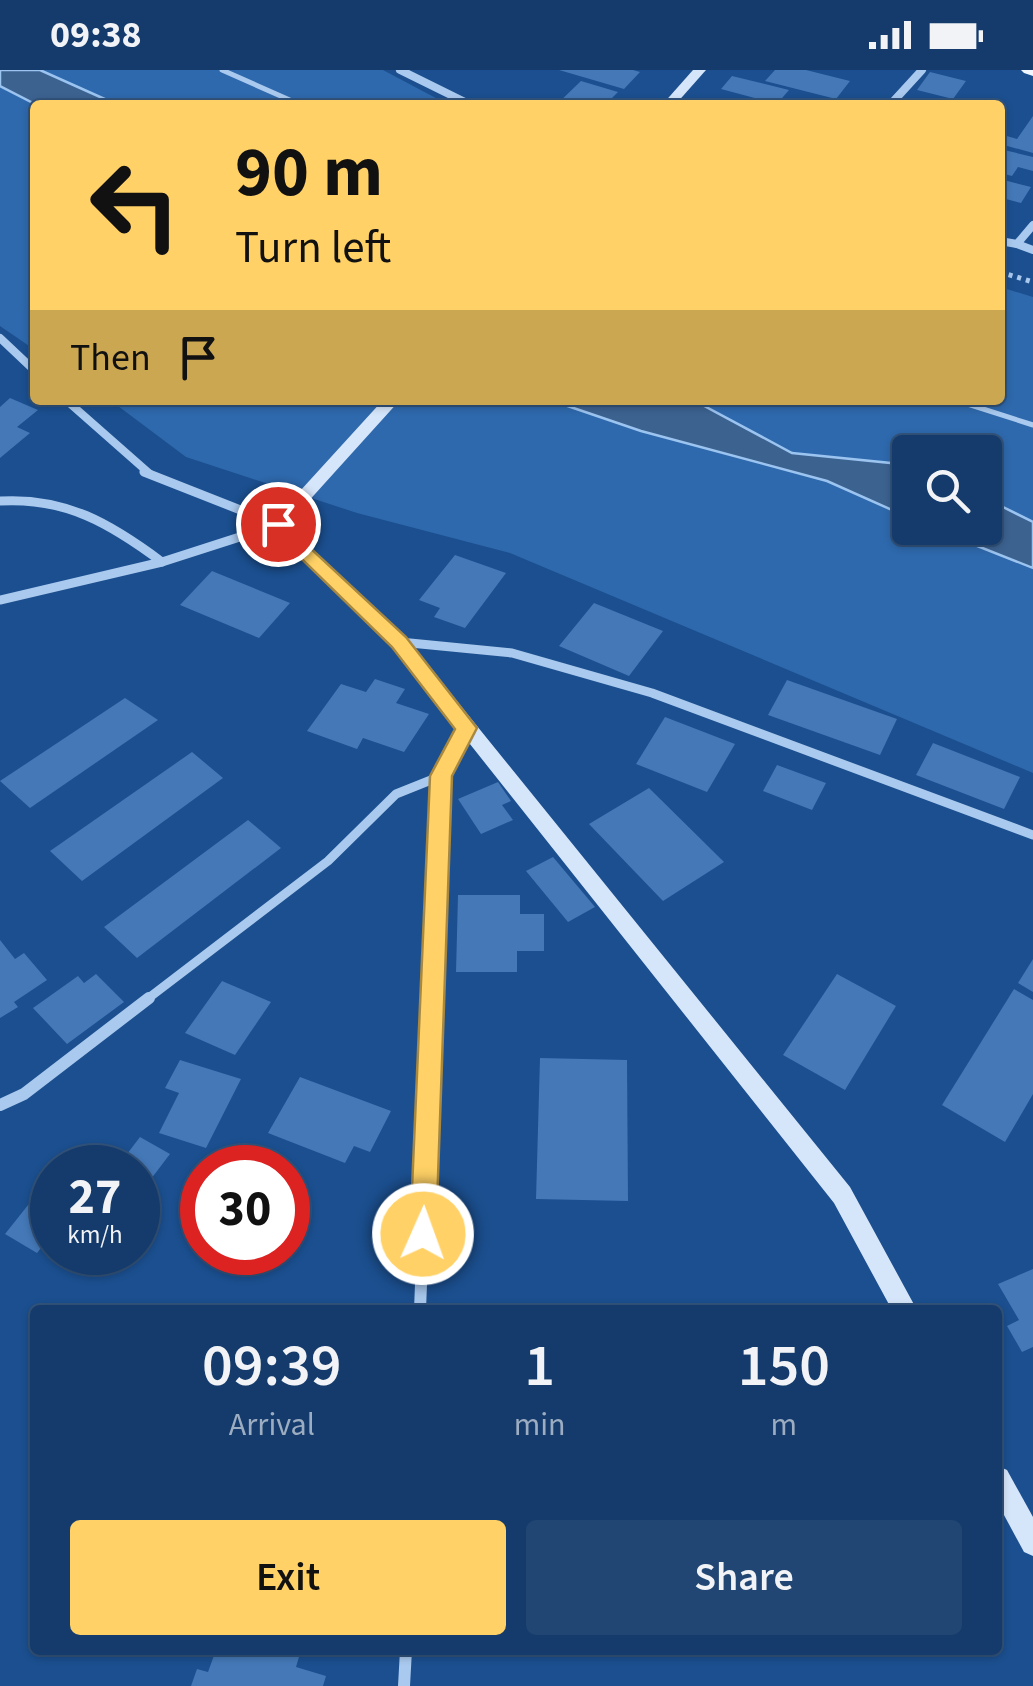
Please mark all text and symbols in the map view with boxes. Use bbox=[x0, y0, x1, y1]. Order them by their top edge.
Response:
text: 09:38 bbox=[50, 8, 142, 62]
text: 90 m bbox=[235, 123, 383, 223]
icon: left bbox=[70, 140, 200, 270]
text: Turn left bbox=[235, 216, 391, 280]
icon: arrive bbox=[171, 330, 226, 385]
text: Then bbox=[70, 331, 151, 385]
map controls bbox=[892, 435, 1002, 545]
button: search bbox=[892, 435, 1002, 545]
pin bbox=[236, 482, 321, 567]
icon: arrive bbox=[251, 497, 306, 552]
speed limit sign: 30 bbox=[180, 1145, 310, 1275]
text: 27 bbox=[69, 1162, 121, 1233]
position arrow bbox=[371, 1182, 475, 1286]
text: km/h bbox=[67, 1217, 123, 1253]
text: 09:39 bbox=[202, 1324, 342, 1409]
text: 1 bbox=[524, 1324, 555, 1409]
text: 150 bbox=[738, 1324, 830, 1409]
text: Arrival bbox=[229, 1402, 315, 1448]
text: min bbox=[514, 1402, 566, 1448]
text: m bbox=[771, 1402, 797, 1448]
button: Exit bbox=[70, 1520, 506, 1635]
button: Share bbox=[526, 1520, 962, 1635]

